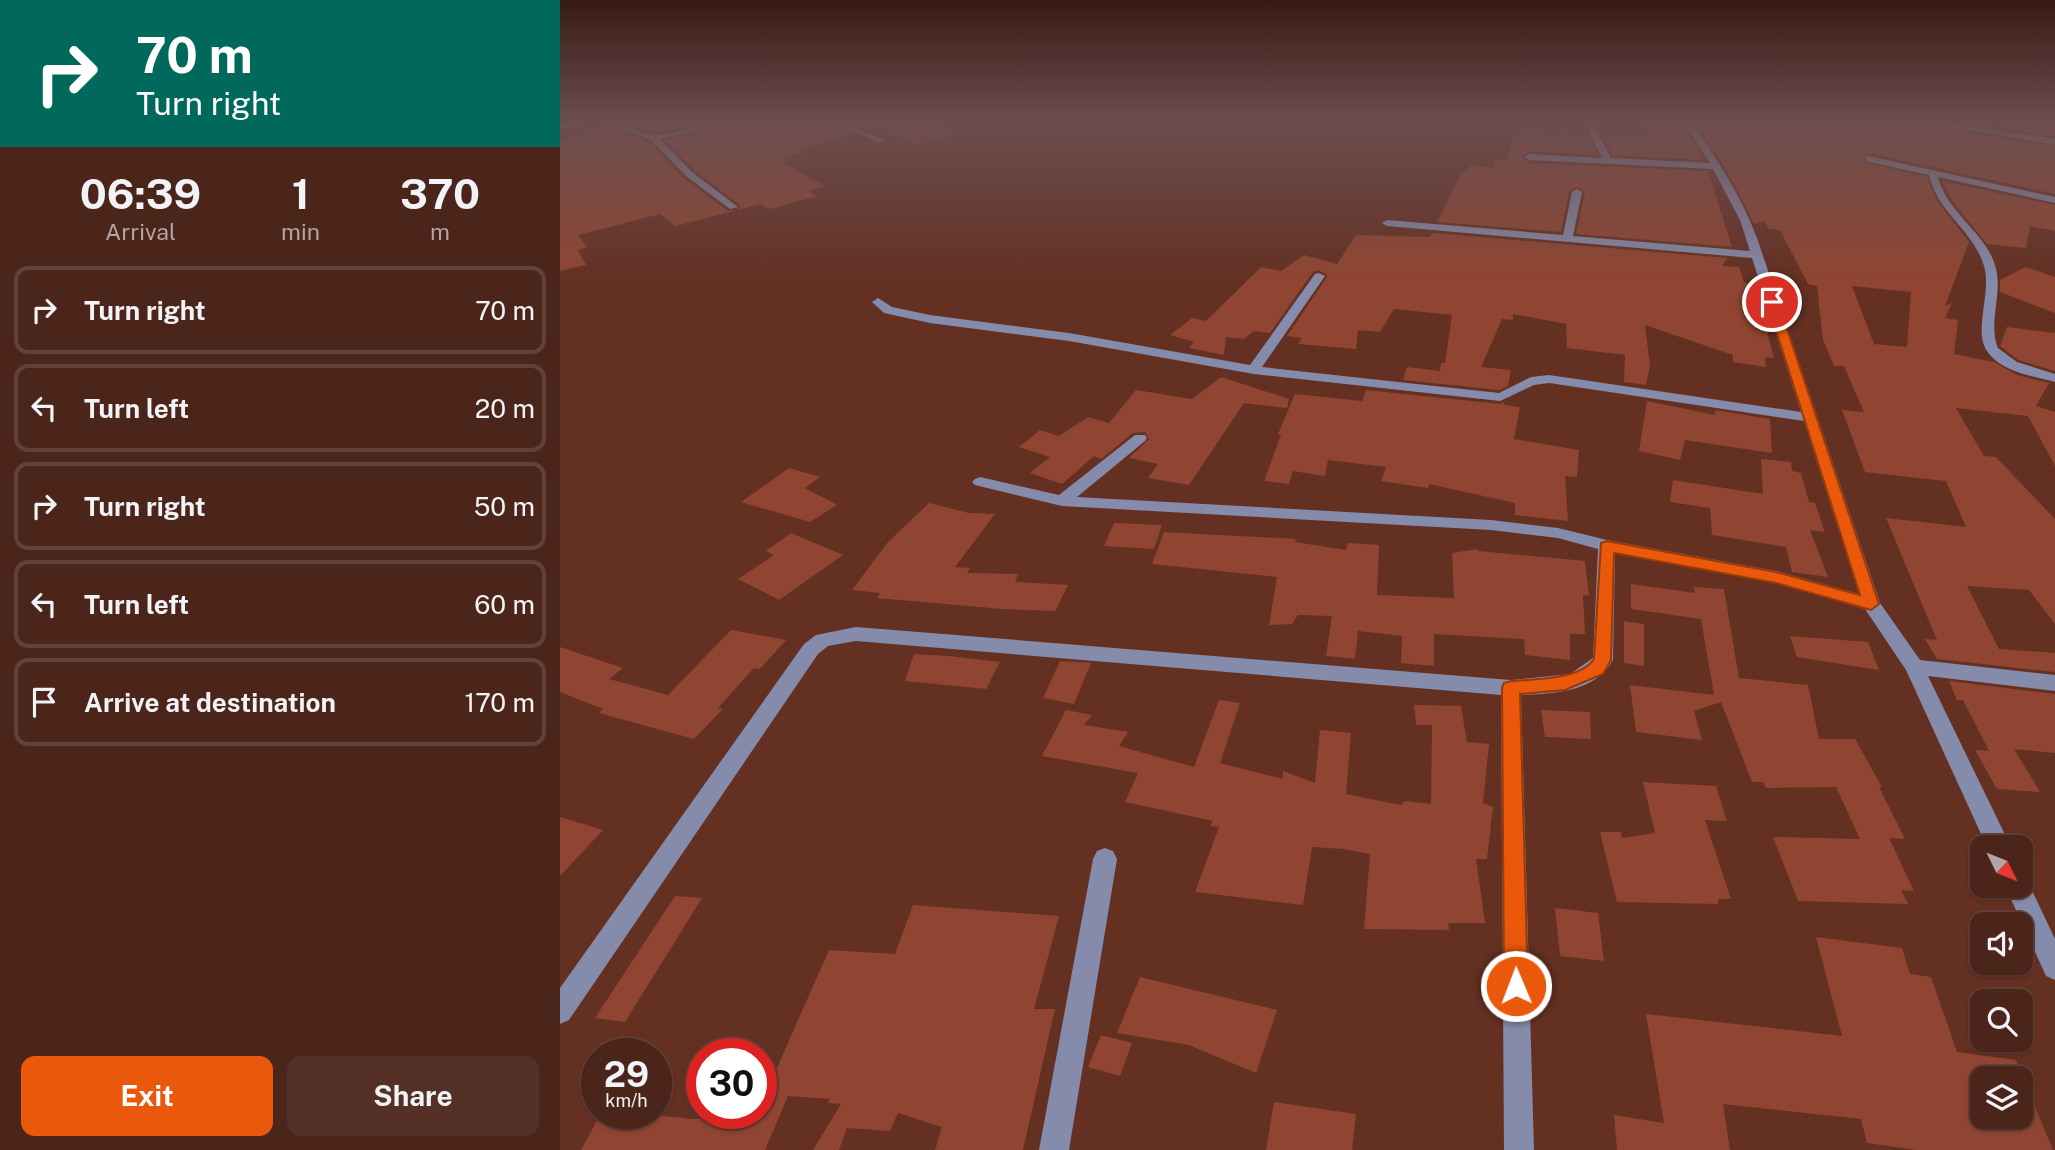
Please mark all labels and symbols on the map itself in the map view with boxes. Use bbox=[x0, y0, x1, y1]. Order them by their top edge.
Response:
pin bbox=[1742, 272, 1802, 332]
north arrow bbox=[1970, 835, 2034, 898]
position arrow bbox=[1479, 949, 1553, 1023]
speed limit sign: 30 bbox=[686, 1038, 777, 1129]

